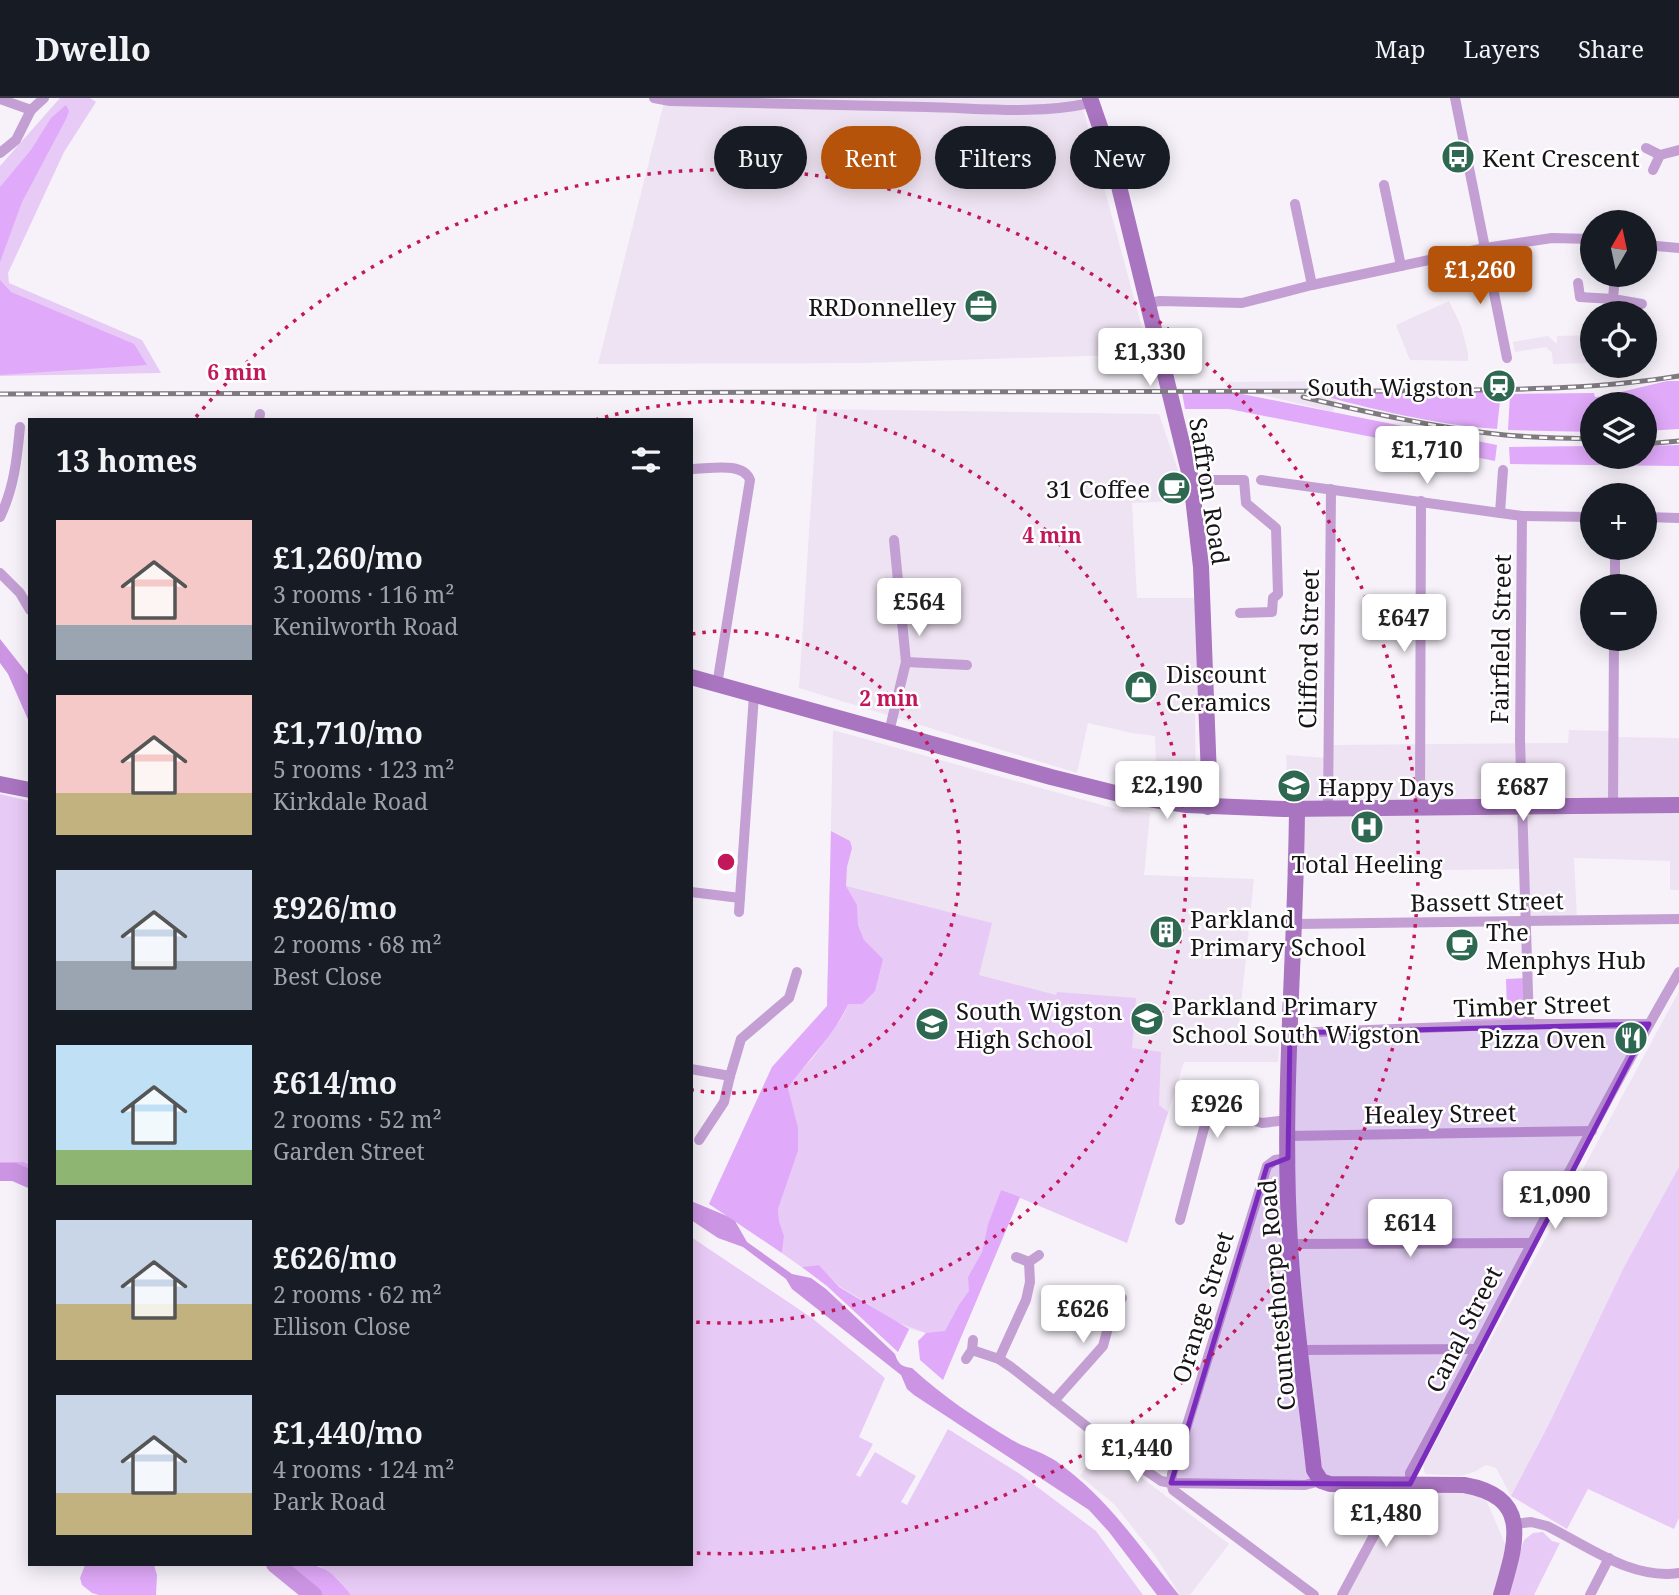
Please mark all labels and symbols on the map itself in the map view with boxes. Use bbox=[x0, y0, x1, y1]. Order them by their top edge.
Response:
bus stop icon: Kent Crescent bbox=[1439, 138, 1477, 176]
place label: Kent Crescent bbox=[1482, 141, 1640, 174]
north arrow bbox=[1580, 210, 1657, 287]
pin: £1,260 bbox=[1423, 246, 1537, 306]
office icon: RRDonnelley bbox=[962, 287, 1000, 325]
place label: RRDonnelley bbox=[808, 290, 956, 323]
pin: £1,330 bbox=[1093, 328, 1207, 388]
text: 6 min bbox=[207, 358, 267, 386]
station icon: South Wigston bbox=[1480, 367, 1518, 405]
place label: South Wigston bbox=[1308, 370, 1474, 403]
street label: Saffron Road bbox=[1182, 415, 1238, 567]
pin: £1,710 bbox=[1370, 426, 1484, 486]
cafe icon: 31 Coffee bbox=[1155, 469, 1193, 507]
place label: 31 Coffee bbox=[1046, 472, 1150, 505]
text: 4 min bbox=[1022, 521, 1082, 549]
street label: Fairfield Street bbox=[1482, 554, 1518, 724]
street label: Clifford Street bbox=[1290, 569, 1326, 729]
pin: £564 bbox=[878, 578, 960, 638]
pin: £647 bbox=[1363, 594, 1445, 654]
place label: Discount Ceramics bbox=[1166, 657, 1271, 718]
shop icon: Discount Ceramics bbox=[1122, 668, 1160, 706]
text: 2 min bbox=[859, 684, 919, 712]
pin: £2,190 bbox=[1110, 762, 1224, 821]
pin: £687 bbox=[1482, 764, 1564, 823]
school or university icon: Happy Days bbox=[1275, 767, 1313, 805]
place label: Happy Days bbox=[1318, 770, 1454, 803]
hospital icon: Total Heeling bbox=[1348, 808, 1386, 846]
place label: Total Heeling bbox=[1291, 847, 1443, 880]
centre of rings bbox=[714, 850, 738, 874]
street label: Bassett Street bbox=[1410, 883, 1564, 919]
place label: Parkland Primary School bbox=[1190, 902, 1367, 963]
building icon: Parkland Primary School bbox=[1147, 913, 1185, 951]
place label: The Menphys Hub bbox=[1486, 915, 1646, 976]
cafe icon: The Menphys Hub bbox=[1443, 926, 1481, 964]
street label: Timber Street bbox=[1453, 986, 1611, 1024]
place label: Parkland Primary School South Wigston bbox=[1172, 989, 1420, 1050]
place label: South Wigston High School bbox=[956, 994, 1122, 1055]
school or university icon: Parkland Primary School South Wigston bbox=[1128, 1000, 1166, 1038]
school or university icon: South Wigston High School bbox=[913, 1005, 951, 1043]
restaurant icon: Pizza Oven bbox=[1612, 1019, 1650, 1057]
place label: Pizza Oven bbox=[1480, 1022, 1606, 1055]
pin: £926 bbox=[1176, 1080, 1258, 1140]
street label: Healey Street bbox=[1364, 1095, 1516, 1131]
pin: £1,090 bbox=[1498, 1172, 1612, 1231]
street label: Countesthorpe Road bbox=[1249, 1178, 1303, 1412]
pin: £614 bbox=[1369, 1200, 1451, 1259]
street label: Orange Street bbox=[1163, 1227, 1241, 1387]
street label: Canal Street bbox=[1417, 1260, 1509, 1398]
pin: £626 bbox=[1042, 1286, 1124, 1345]
pin: £1,440 bbox=[1080, 1424, 1194, 1484]
pin: £1,480 bbox=[1329, 1490, 1443, 1549]

